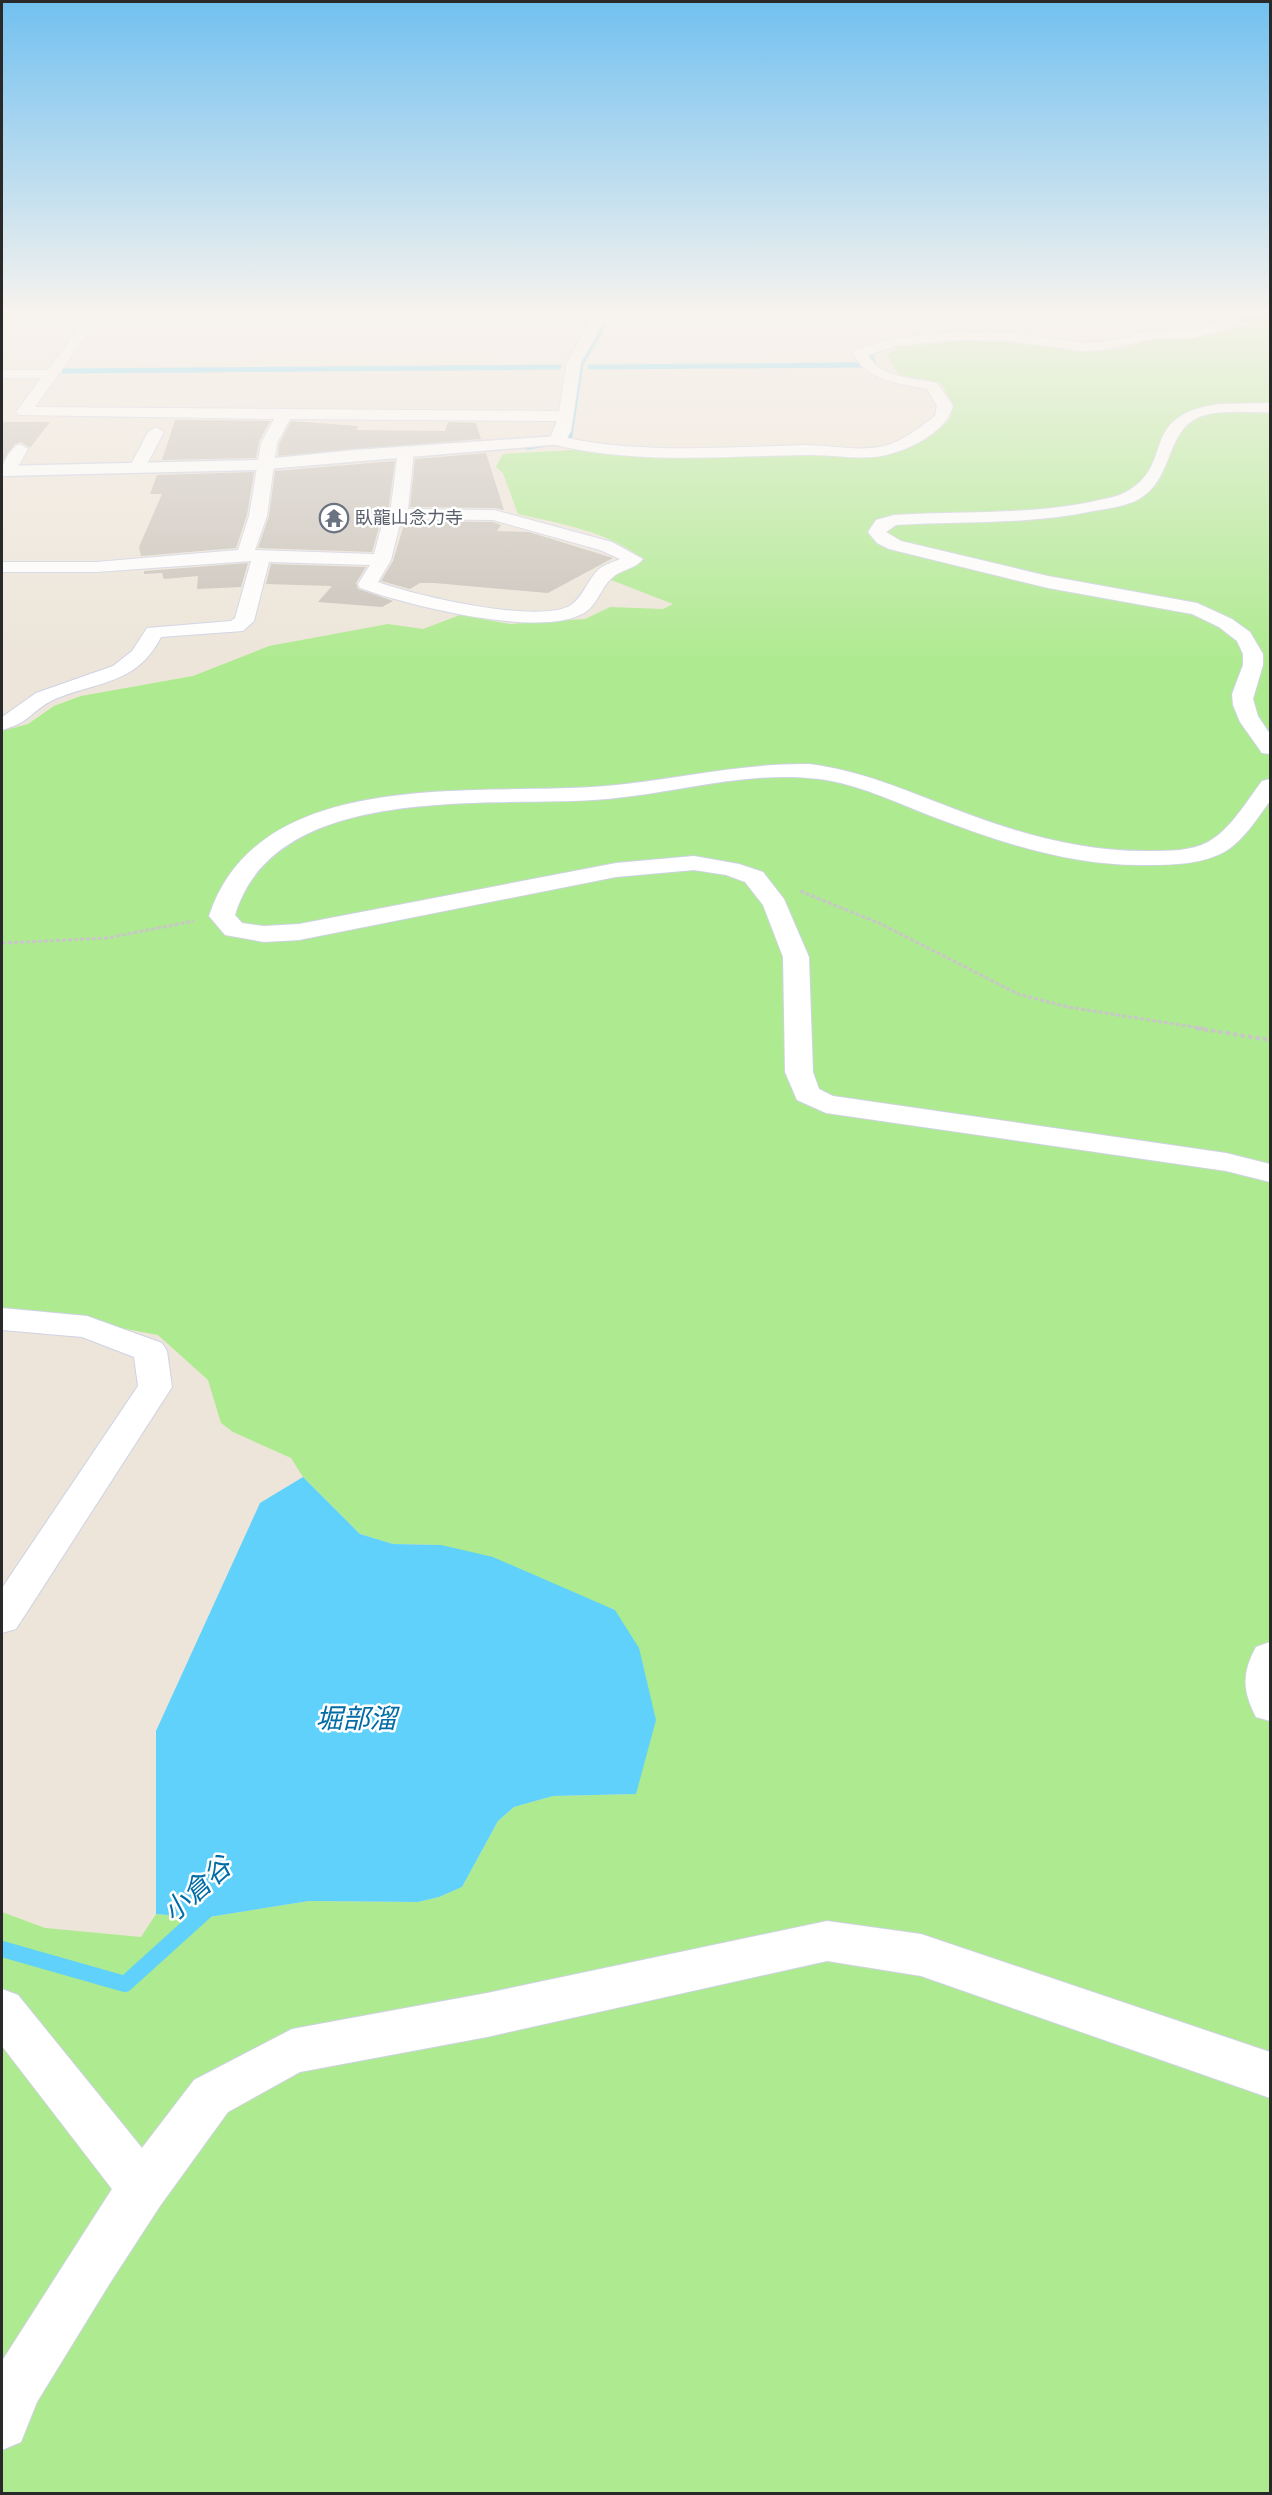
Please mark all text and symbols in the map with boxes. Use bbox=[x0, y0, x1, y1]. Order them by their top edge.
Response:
temple icon: 臥龍山念力寺 bbox=[318, 502, 350, 534]
place label: 臥龍山念力寺 bbox=[355, 507, 463, 529]
water label: 堀部溜 bbox=[316, 1702, 400, 1735]
water label: 小倉谷 bbox=[156, 1848, 240, 1928]

